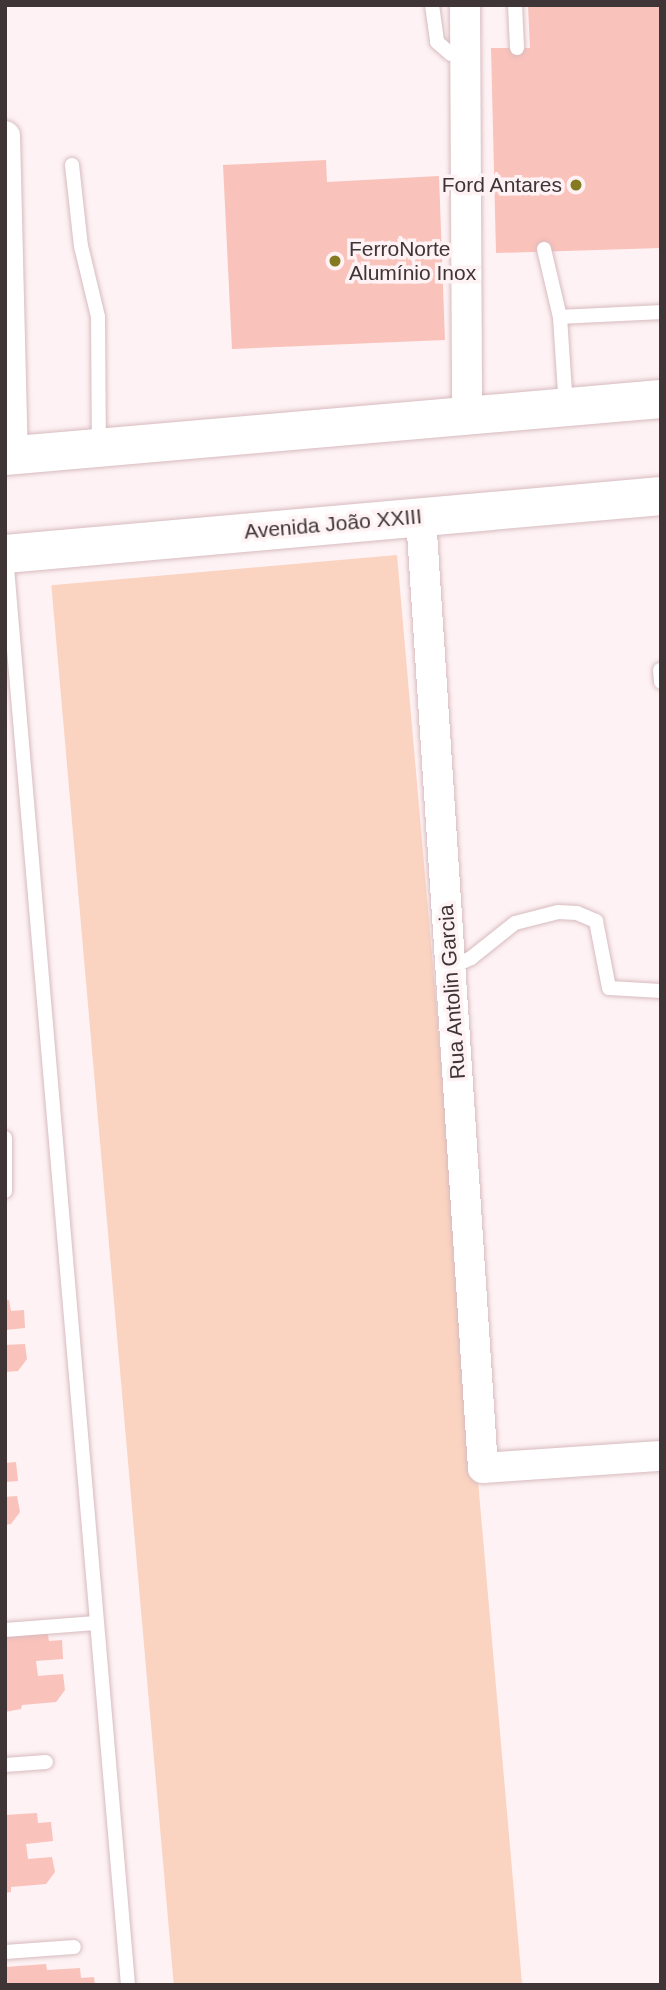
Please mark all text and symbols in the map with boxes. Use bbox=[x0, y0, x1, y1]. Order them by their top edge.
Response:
place label: Ford Antares bbox=[441, 172, 562, 198]
marker: Ford Antares bbox=[568, 177, 584, 193]
place label: FerroNorte Alumínio Inox bbox=[349, 236, 476, 286]
marker: FerroNorte Alumínio Inox bbox=[327, 253, 343, 269]
street label: Avenida João XXIII bbox=[243, 504, 423, 544]
street label: Rua Antolin Garcia bbox=[433, 903, 471, 1081]

